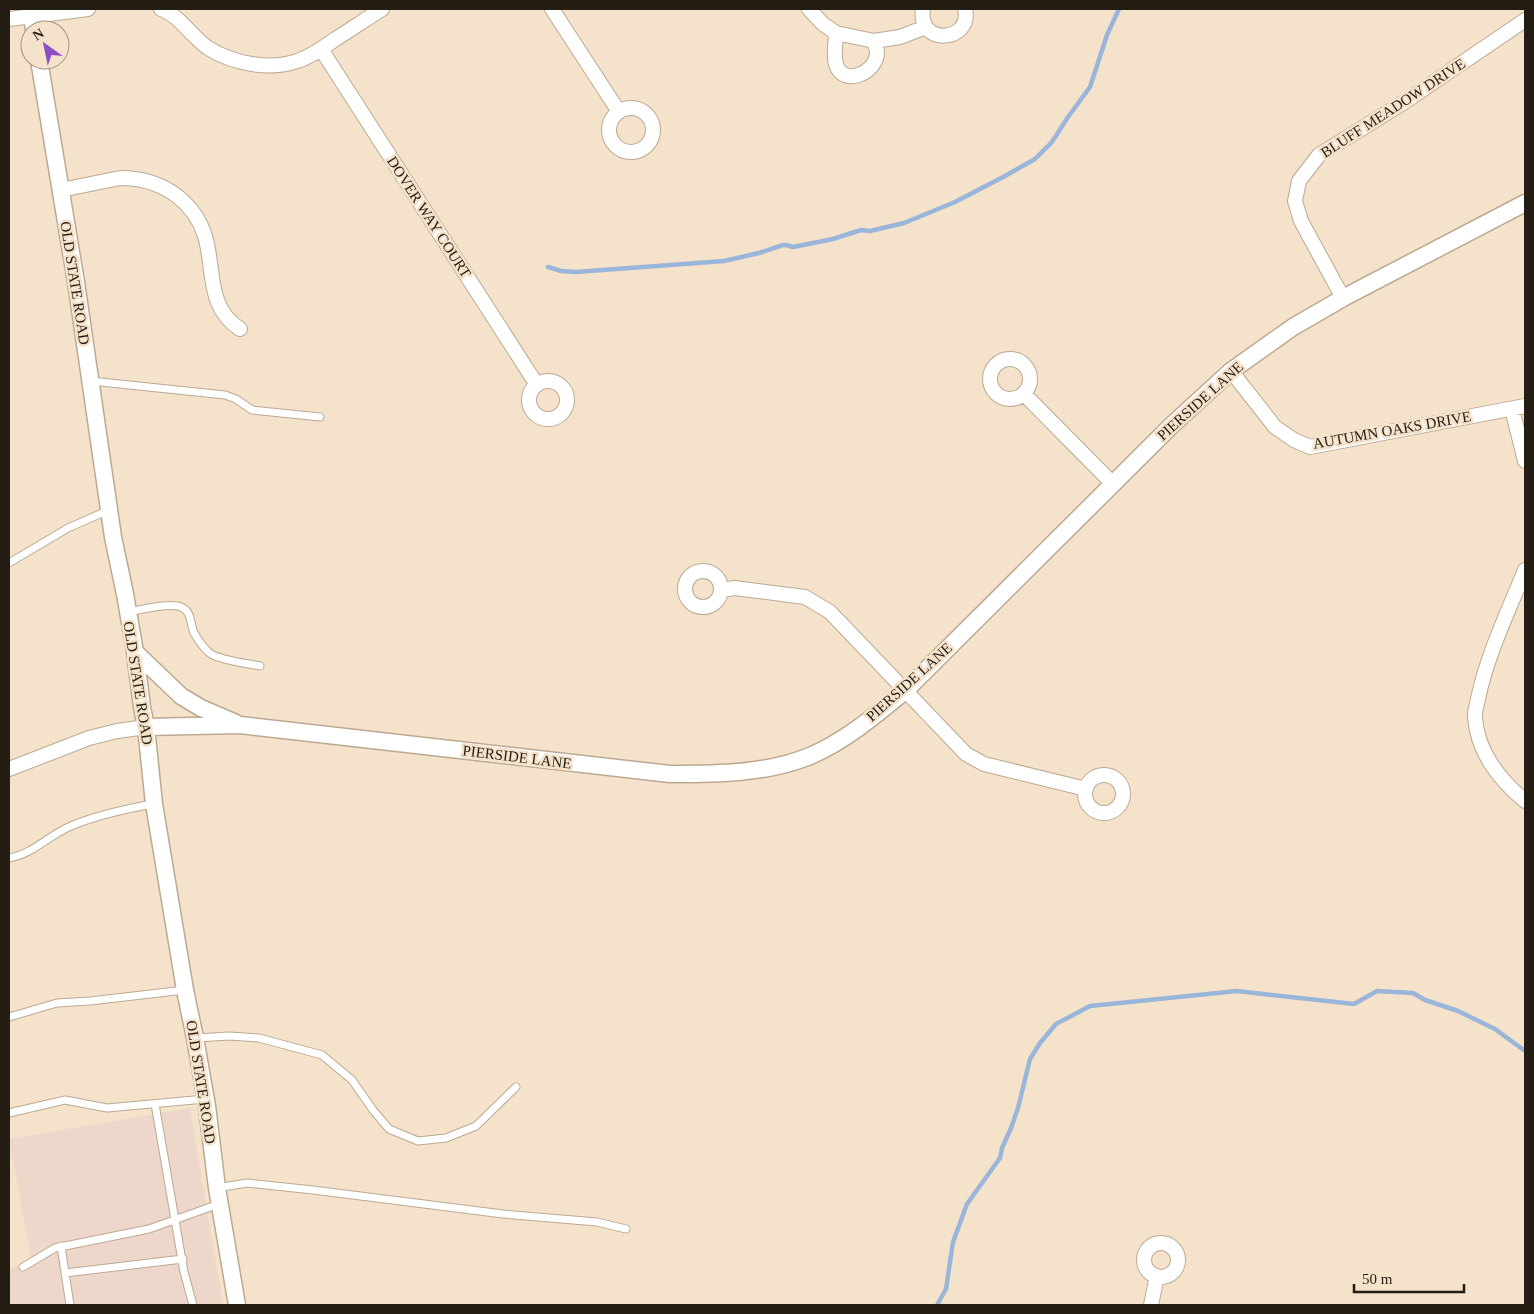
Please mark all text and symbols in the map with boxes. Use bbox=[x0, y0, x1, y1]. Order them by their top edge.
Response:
north arrow bbox=[20, 20, 70, 70]
text: N bbox=[30, 25, 47, 44]
street label: BLUFF MEADOW DRIVE bbox=[1318, 55, 1468, 161]
street label: DOVER WAY COURT bbox=[384, 153, 474, 281]
street label: OLD STATE ROAD bbox=[57, 220, 93, 346]
street label: PIERSIDE LANE bbox=[1154, 358, 1246, 444]
street label: AUTUMN OAKS DRIVE bbox=[1312, 408, 1472, 452]
street label: OLD STATE ROAD bbox=[120, 620, 156, 746]
street label: PIERSIDE LANE bbox=[863, 639, 955, 725]
street label: PIERSIDE LANE bbox=[462, 742, 572, 772]
street label: OLD STATE ROAD bbox=[183, 1019, 219, 1145]
scale bar bbox=[1354, 1262, 1464, 1294]
text: 50 m bbox=[1362, 1271, 1393, 1287]

